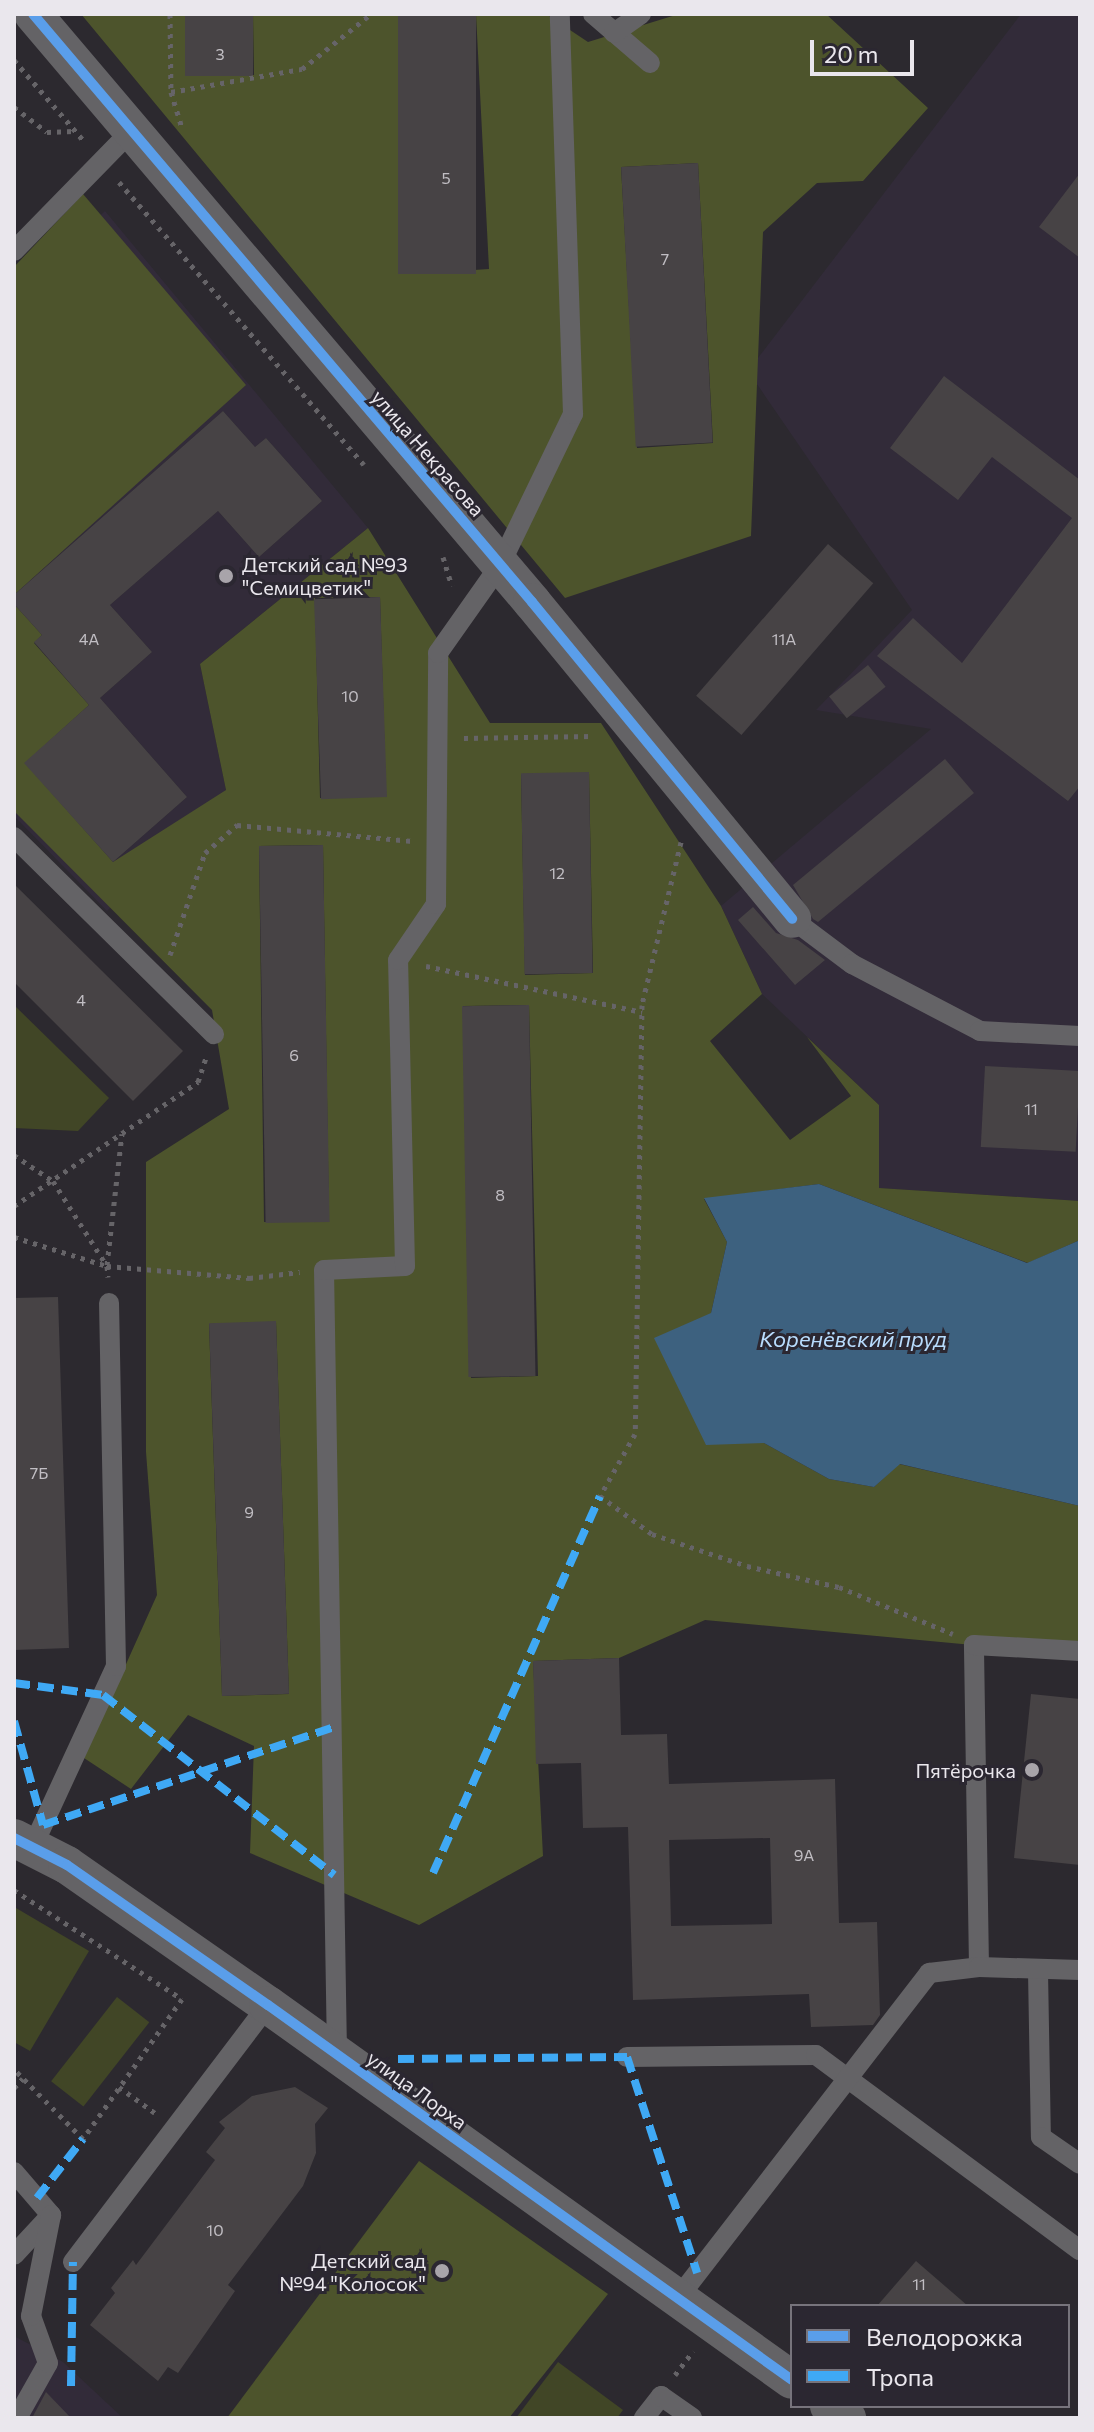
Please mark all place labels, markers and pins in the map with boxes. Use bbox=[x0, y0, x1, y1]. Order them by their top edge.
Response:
place label: Детский сад №93 "Семицветик" bbox=[242, 552, 408, 599]
marker: Детский сад №93 "Семицветик" bbox=[217, 567, 235, 585]
place label: Пятёрочка bbox=[915, 1758, 1016, 1782]
marker: Пятёрочка bbox=[1023, 1761, 1041, 1779]
place label: Детский сад №94 "Колосок" bbox=[279, 2248, 426, 2295]
marker: Детский сад №94 "Колосок" bbox=[433, 2262, 451, 2280]

